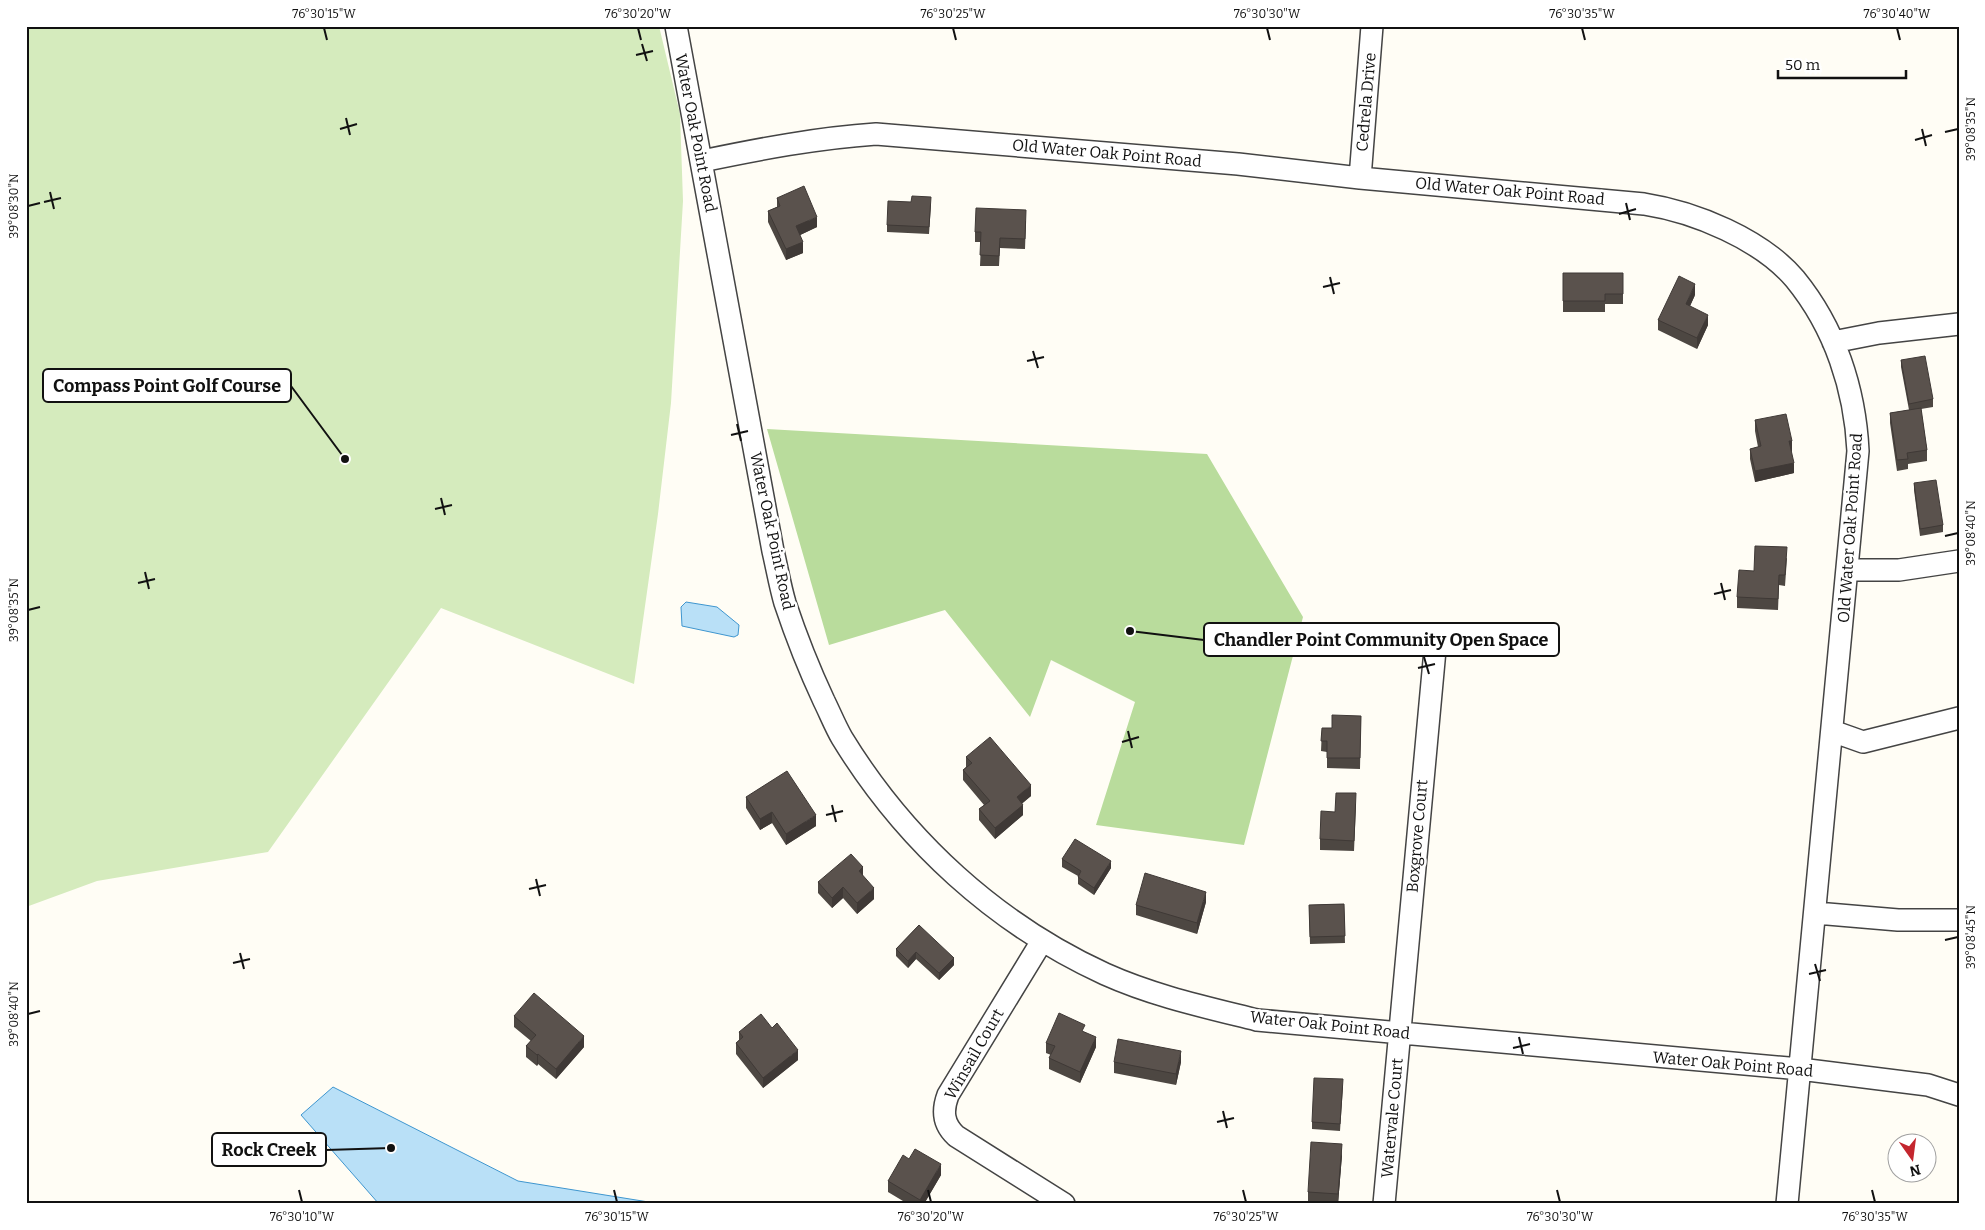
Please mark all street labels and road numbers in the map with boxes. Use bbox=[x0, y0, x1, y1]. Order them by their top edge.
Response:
street label: Water Oak Point Road bbox=[671, 52, 721, 214]
street label: Cedrela Drive bbox=[1352, 52, 1380, 152]
street label: Old Water Oak Point Road bbox=[1011, 135, 1203, 171]
street label: Old Water Oak Point Road bbox=[1414, 173, 1606, 209]
street label: Old Water Oak Point Road bbox=[1834, 432, 1866, 623]
street label: Water Oak Point Road bbox=[746, 450, 798, 612]
street label: Boxgrove Court bbox=[1403, 778, 1431, 893]
street label: Winsail Court bbox=[940, 1005, 1008, 1103]
street label: Water Oak Point Road bbox=[1249, 1007, 1412, 1043]
street label: Water Oak Point Road bbox=[1652, 1048, 1815, 1081]
street label: Watervale Court bbox=[1377, 1057, 1407, 1179]

